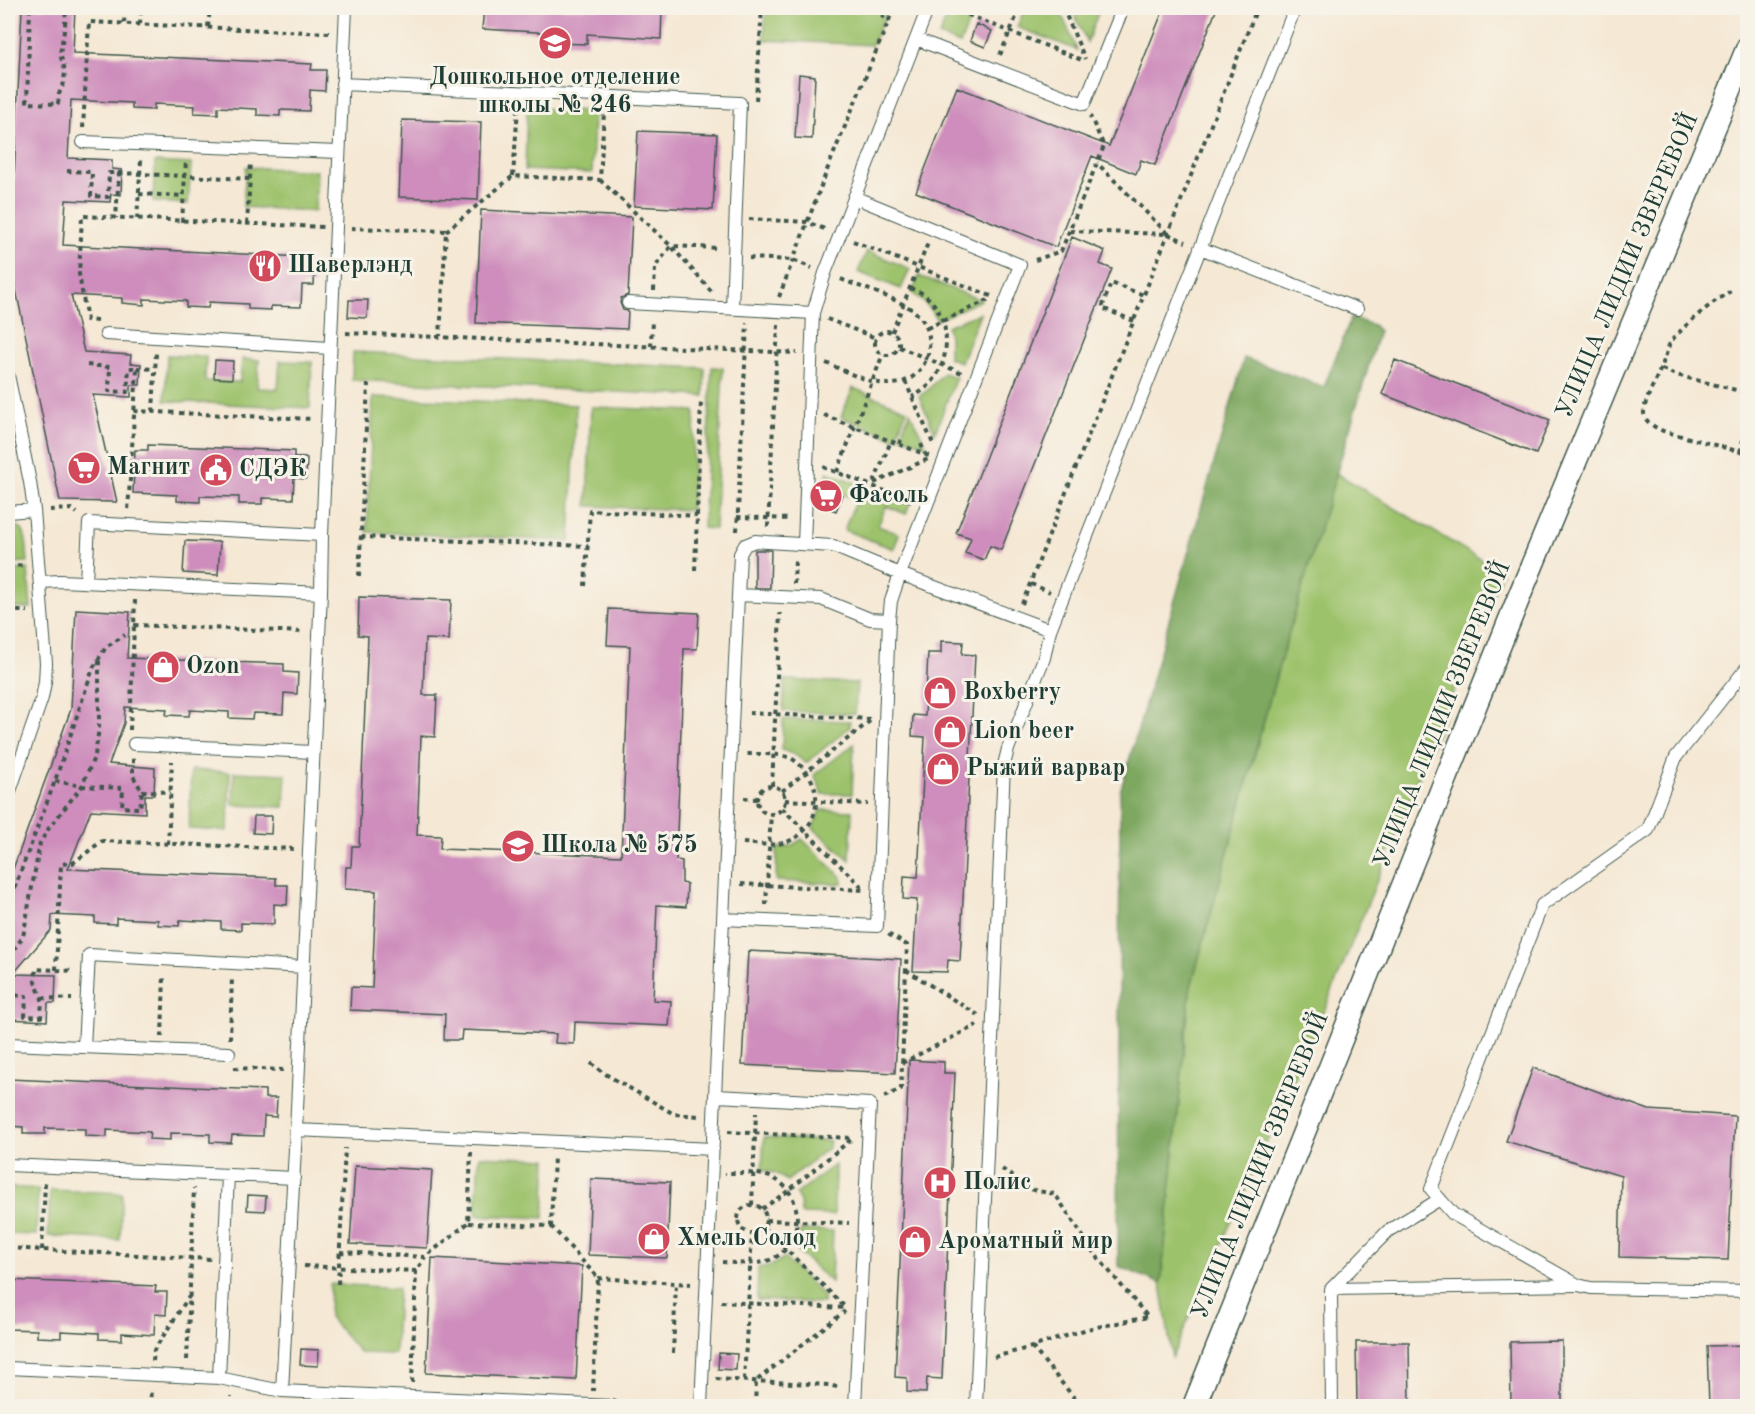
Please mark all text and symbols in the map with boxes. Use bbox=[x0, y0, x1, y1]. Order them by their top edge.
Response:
school or university icon: Дошкольное отделение школы № 246 bbox=[537, 25, 573, 61]
place label: Дошкольное отделение школы № 246 bbox=[430, 66, 681, 118]
street label: УЛИЦА ЛИДИИ ЗВЕРЕВОЙ bbox=[1548, 108, 1703, 422]
restaurant icon: Шаверлэнд bbox=[247, 248, 283, 284]
place label: Шаверлэнд bbox=[288, 254, 413, 278]
supermarket icon: Магнит bbox=[66, 450, 102, 486]
public building icon: СДЭК bbox=[198, 452, 234, 488]
place label: Магнит bbox=[107, 456, 190, 480]
place label: СДЭК bbox=[239, 458, 307, 482]
supermarket icon: Фасоль bbox=[808, 478, 844, 514]
place label: Фасоль bbox=[849, 484, 929, 508]
street label: УЛИЦА ЛИДИИ ЗВЕРЕВОЙ bbox=[1366, 556, 1516, 872]
shop icon: Ozon bbox=[145, 649, 181, 685]
place label: Ozon bbox=[186, 655, 240, 679]
shop icon: Boxberry bbox=[922, 675, 958, 711]
place label: Boxberry bbox=[963, 681, 1061, 705]
shop icon: Lion beer bbox=[932, 714, 968, 750]
place label: Lion beer bbox=[973, 720, 1074, 744]
shop icon: Рыжий варвар bbox=[925, 751, 961, 787]
place label: Рыжий варвар bbox=[966, 757, 1125, 781]
school or university icon: Школа № 575 bbox=[500, 828, 536, 864]
place label: Школа № 575 bbox=[541, 833, 698, 858]
street label: УЛИЦА ЛИДИИ ЗВЕРЕВОЙ bbox=[1184, 1007, 1334, 1323]
hospital icon: Полис bbox=[922, 1165, 958, 1201]
place label: Полис bbox=[963, 1171, 1031, 1195]
shop icon: Хмель Солод bbox=[636, 1221, 672, 1257]
shop icon: Ароматный мир bbox=[897, 1224, 933, 1260]
place label: Хмель Солод bbox=[677, 1227, 816, 1251]
place label: Ароматный мир bbox=[938, 1230, 1113, 1254]

